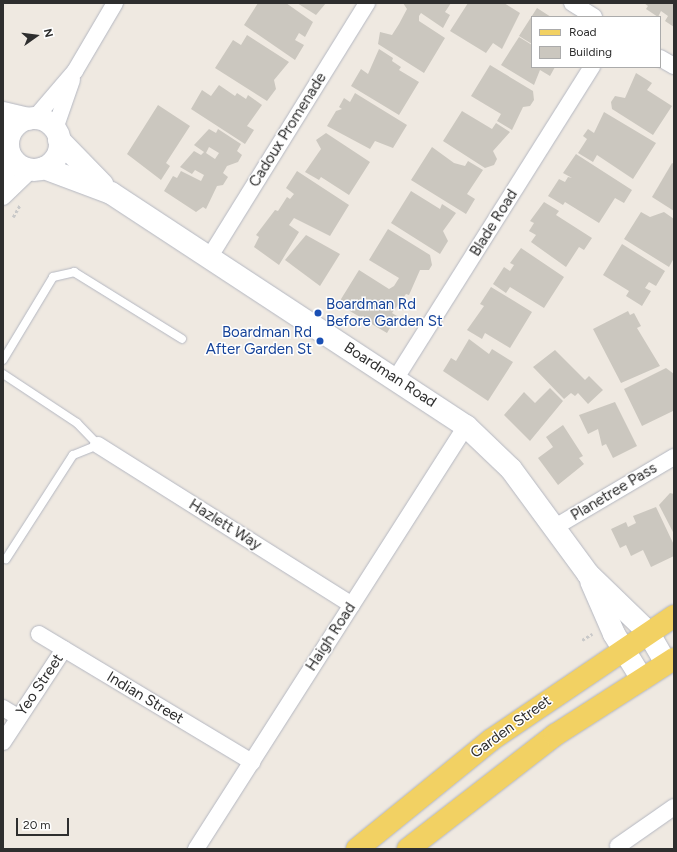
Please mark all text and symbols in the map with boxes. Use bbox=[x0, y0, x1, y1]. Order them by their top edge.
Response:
north arrow bbox=[16, 16, 56, 56]
legend bbox=[531, 16, 661, 68]
text: Road bbox=[569, 25, 597, 39]
text: N bbox=[41, 27, 55, 39]
text: Building bbox=[569, 45, 612, 59]
street label: Cadoux Promenade bbox=[246, 69, 330, 191]
street label: Blade Road bbox=[466, 186, 522, 260]
place label: Boardman Rd Before Garden St bbox=[326, 295, 443, 330]
marker: Boardman Rd Before Garden St bbox=[313, 308, 323, 318]
place label: Boardman Rd After Garden St bbox=[206, 323, 312, 358]
marker: Boardman Rd After Garden St bbox=[315, 336, 325, 346]
street label: Boardman Road bbox=[340, 338, 440, 412]
street label: Planetree Pass bbox=[568, 459, 660, 525]
street label: Hazlett Way bbox=[185, 496, 265, 554]
street label: Haigh Road bbox=[302, 599, 360, 675]
street label: Yeo Street bbox=[13, 651, 67, 719]
street label: Indian Street bbox=[103, 668, 187, 728]
street label: Garden Street bbox=[467, 692, 555, 762]
scale bar bbox=[18, 810, 71, 836]
text: 20 m bbox=[23, 818, 51, 832]

